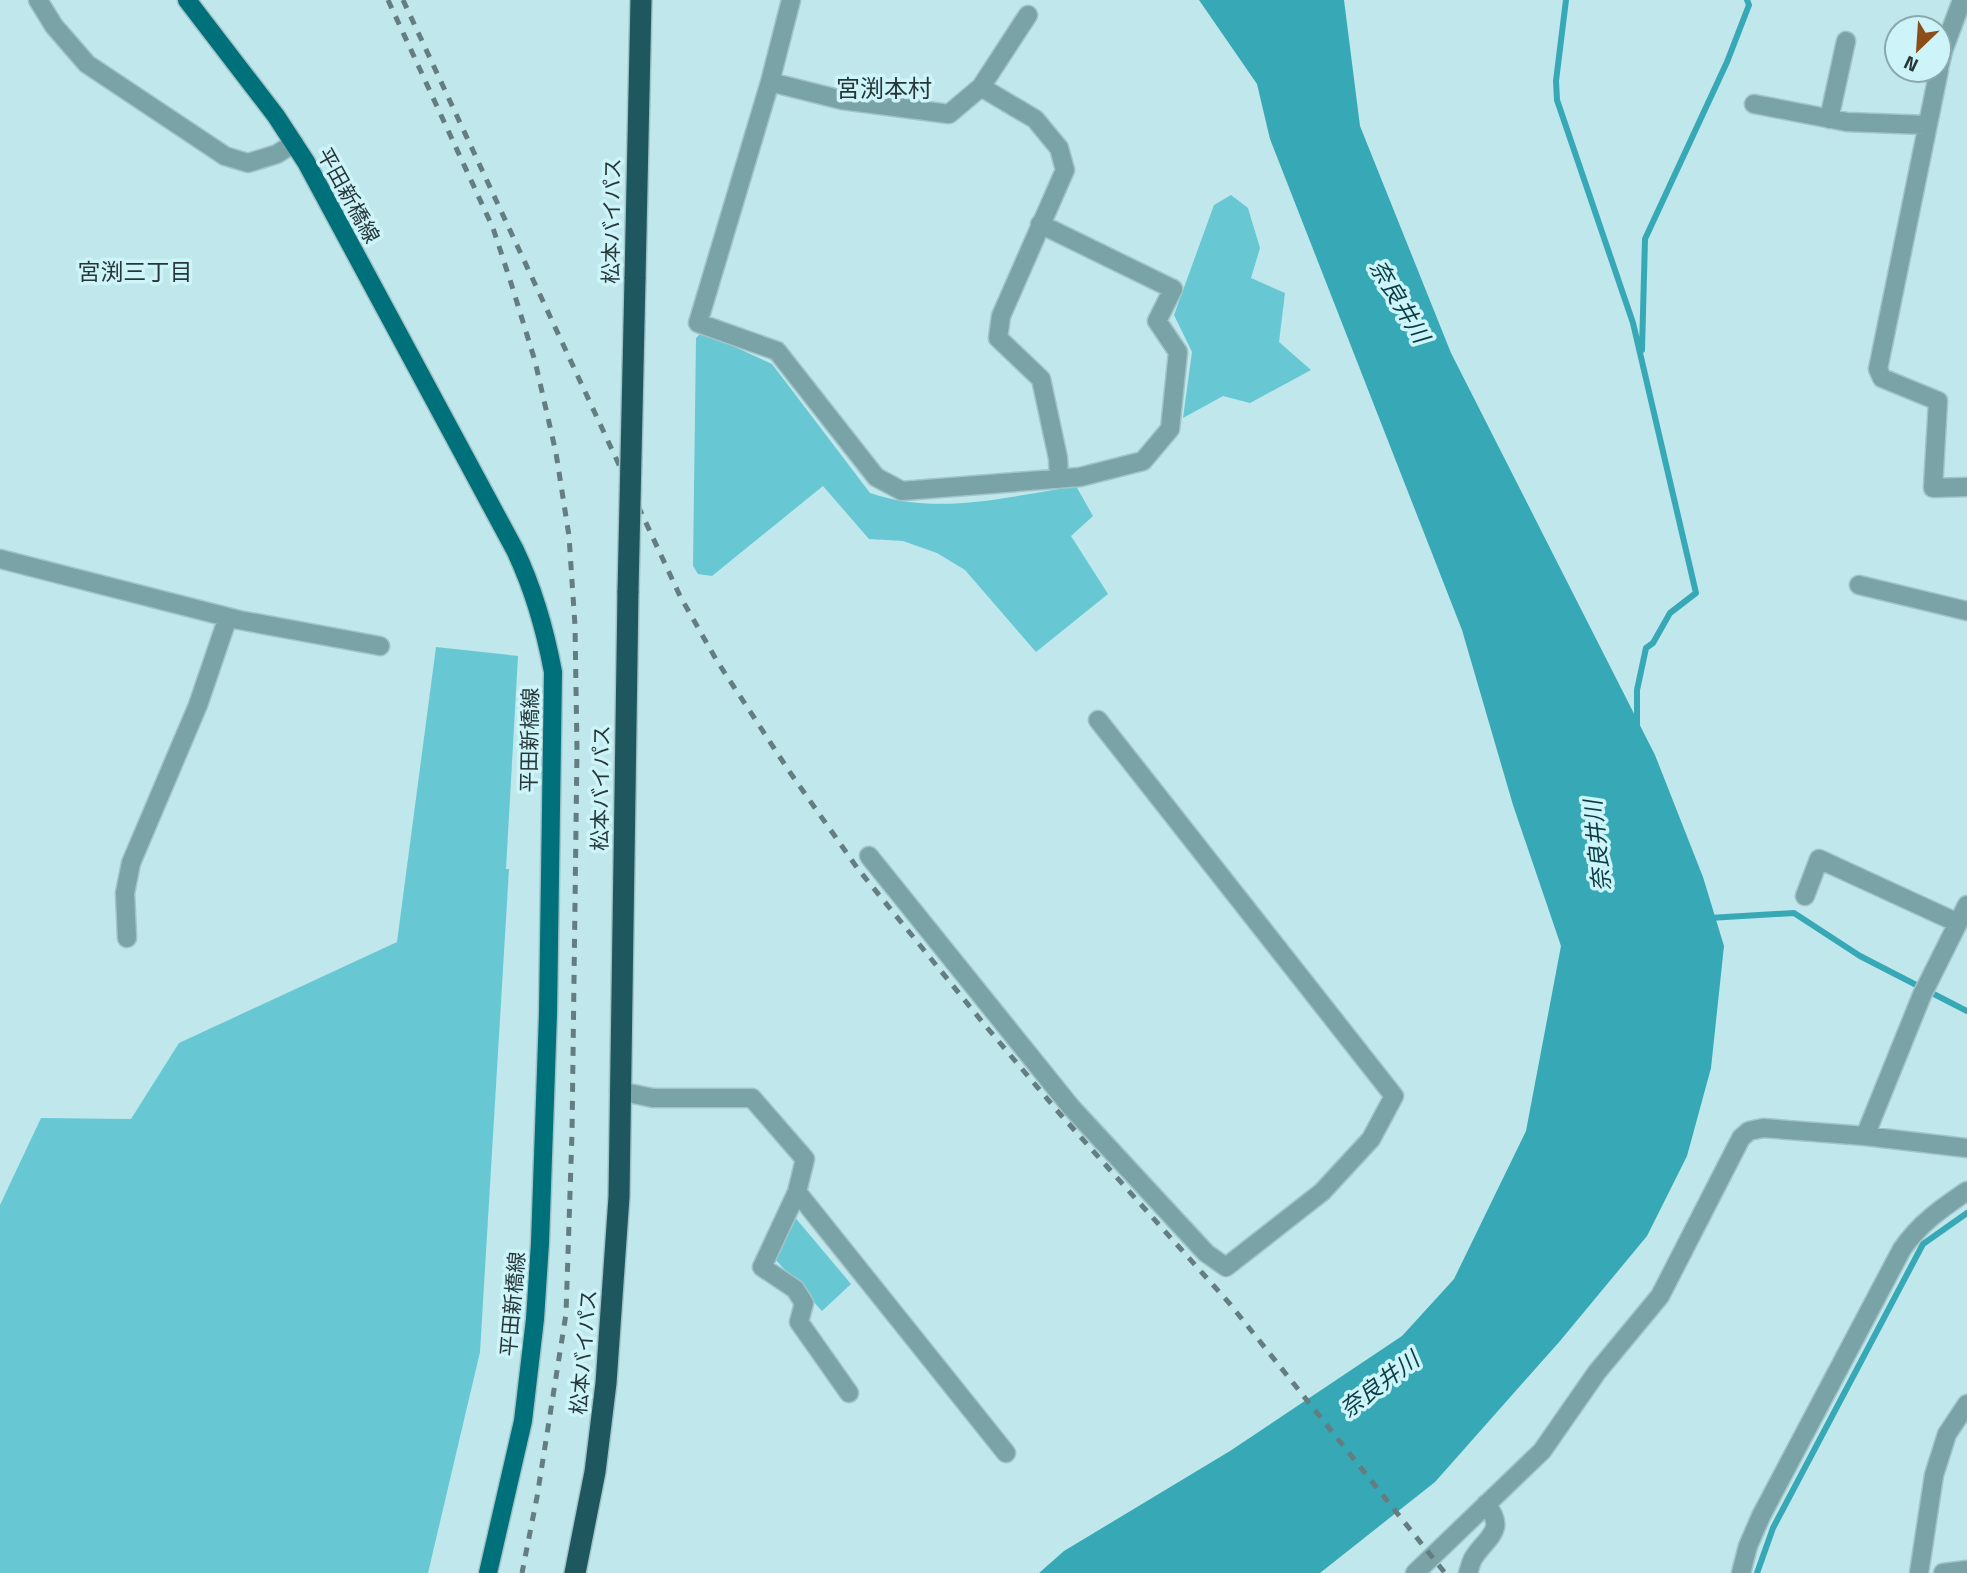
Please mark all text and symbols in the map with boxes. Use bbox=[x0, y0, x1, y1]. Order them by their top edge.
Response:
north arrow bbox=[1883, 14, 1953, 84]
text: N bbox=[1899, 49, 1923, 81]
district label: 宮渕本村 bbox=[836, 70, 932, 106]
street label: 平田新橋線 bbox=[310, 141, 388, 249]
street label: 松本バイパス bbox=[594, 158, 628, 284]
water label: 奈良井川 bbox=[1361, 253, 1440, 352]
district label: 宮渕三丁目 bbox=[78, 254, 193, 289]
street label: 平田新橋線 bbox=[512, 687, 546, 793]
street label: 松本バイパス bbox=[583, 725, 617, 851]
water label: 奈良井川 bbox=[1574, 795, 1619, 894]
street label: 平田新橋線 bbox=[491, 1250, 533, 1358]
street label: 松本バイパス bbox=[562, 1288, 604, 1416]
water label: 奈良井川 bbox=[1332, 1341, 1429, 1426]

